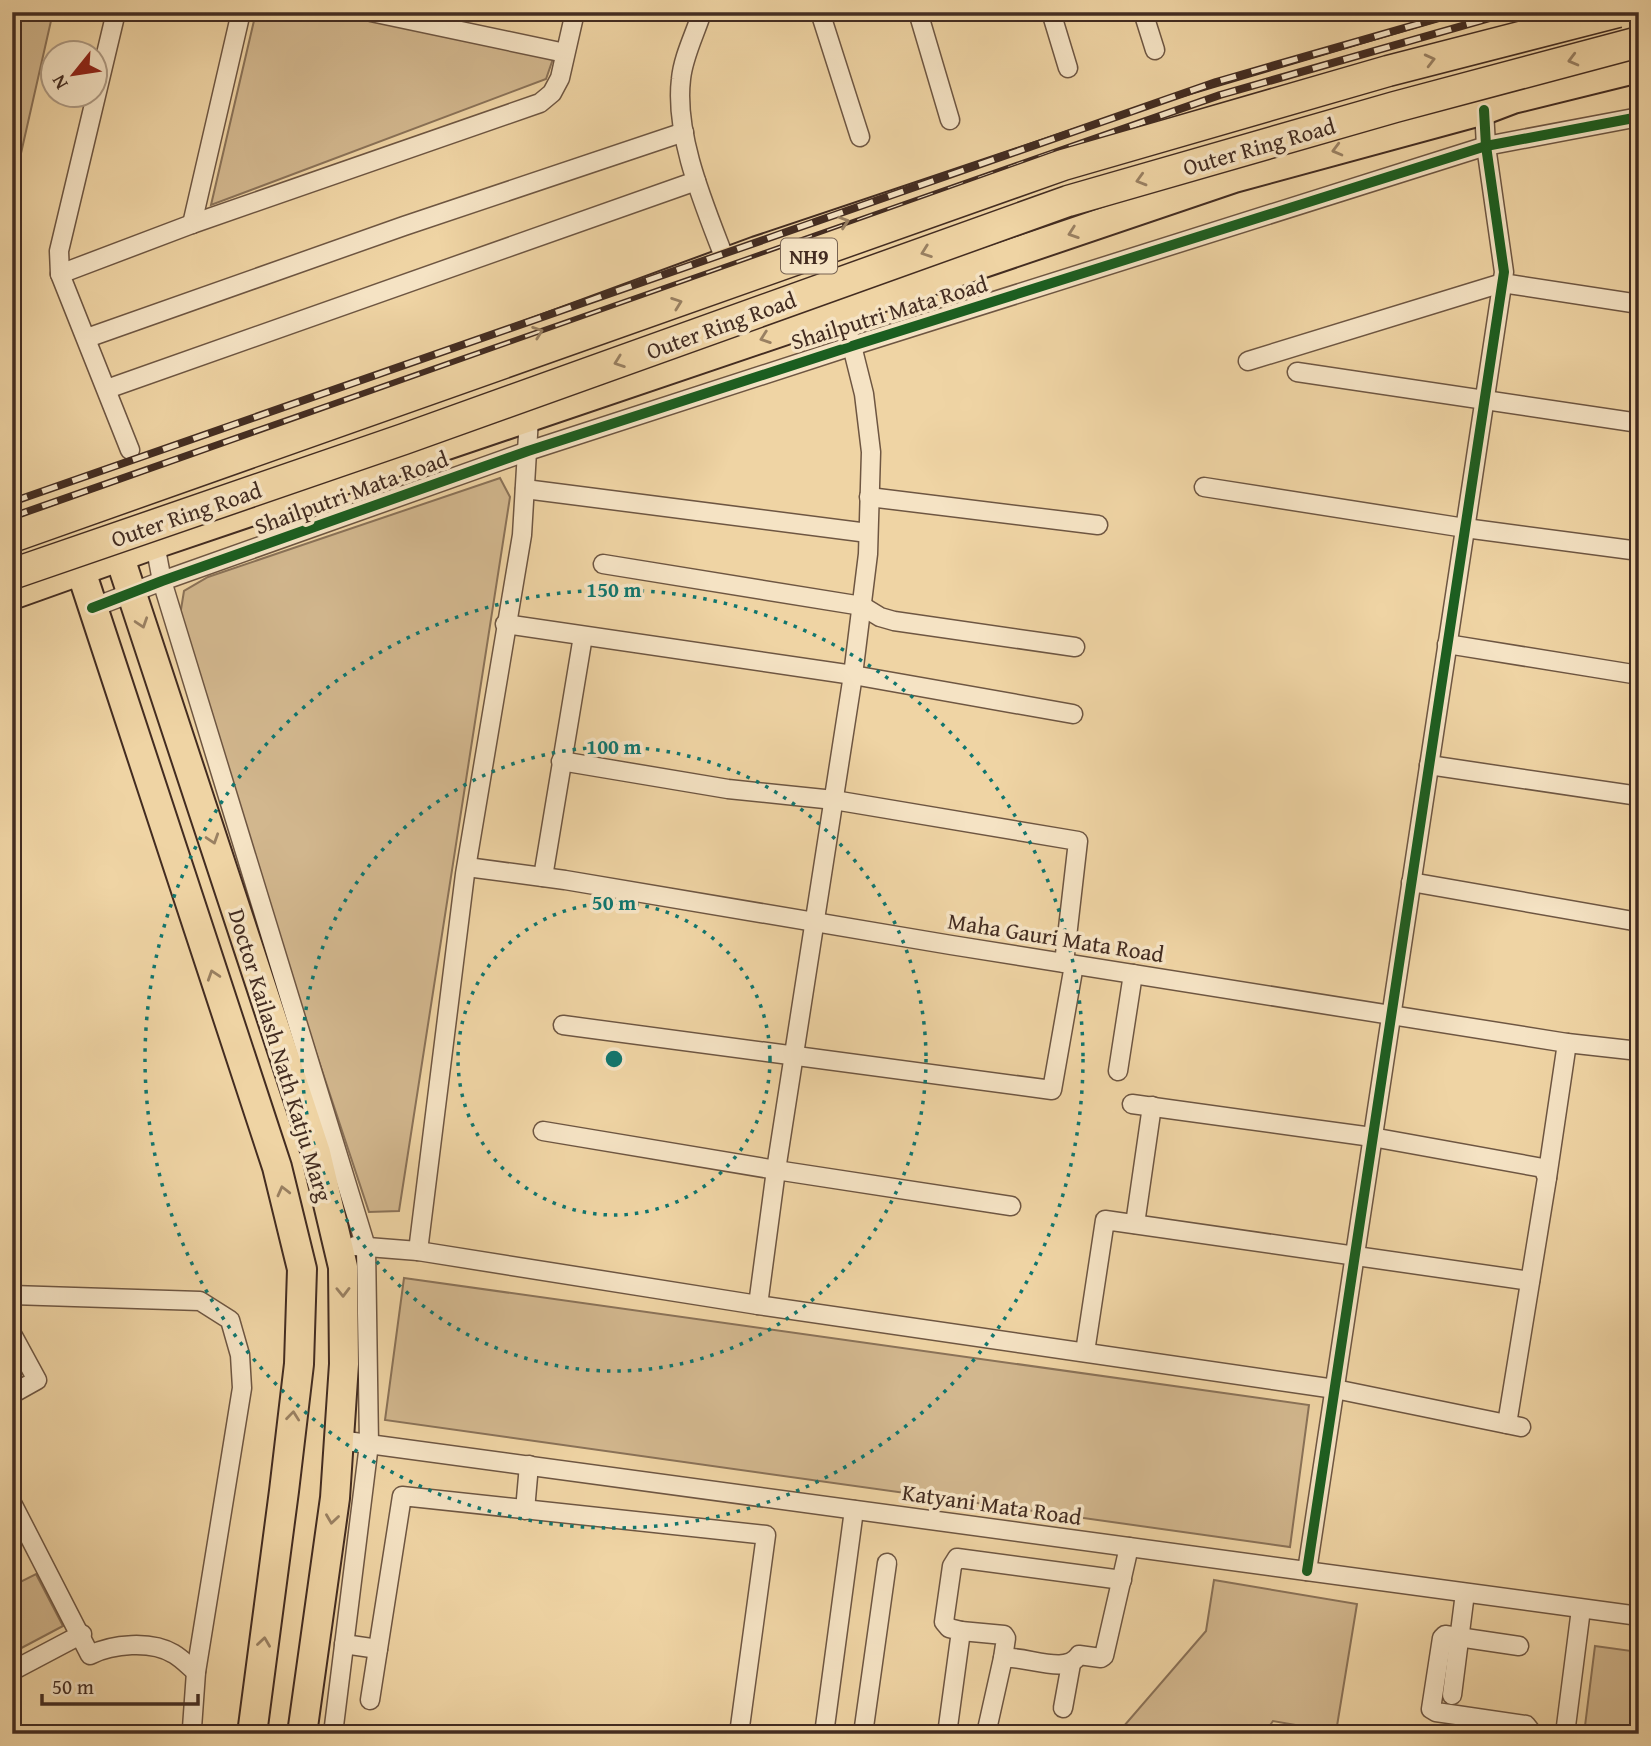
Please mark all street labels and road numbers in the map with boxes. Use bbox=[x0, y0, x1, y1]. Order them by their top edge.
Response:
street label: Outer Ring Road bbox=[1179, 108, 1340, 184]
road number: NH9 bbox=[781, 238, 837, 274]
street label: Shailputri Mata Road bbox=[787, 266, 992, 358]
street label: Outer Ring Road bbox=[642, 282, 801, 367]
street label: Shailputri Mata Road bbox=[250, 441, 453, 542]
street label: Outer Ring Road bbox=[106, 473, 266, 555]
street label: Maha Gauri Mata Road bbox=[946, 904, 1167, 970]
street label: Doctor Kailash Nath Katju Marg bbox=[221, 905, 341, 1206]
street label: Katyani Mata Road bbox=[900, 1475, 1085, 1533]

